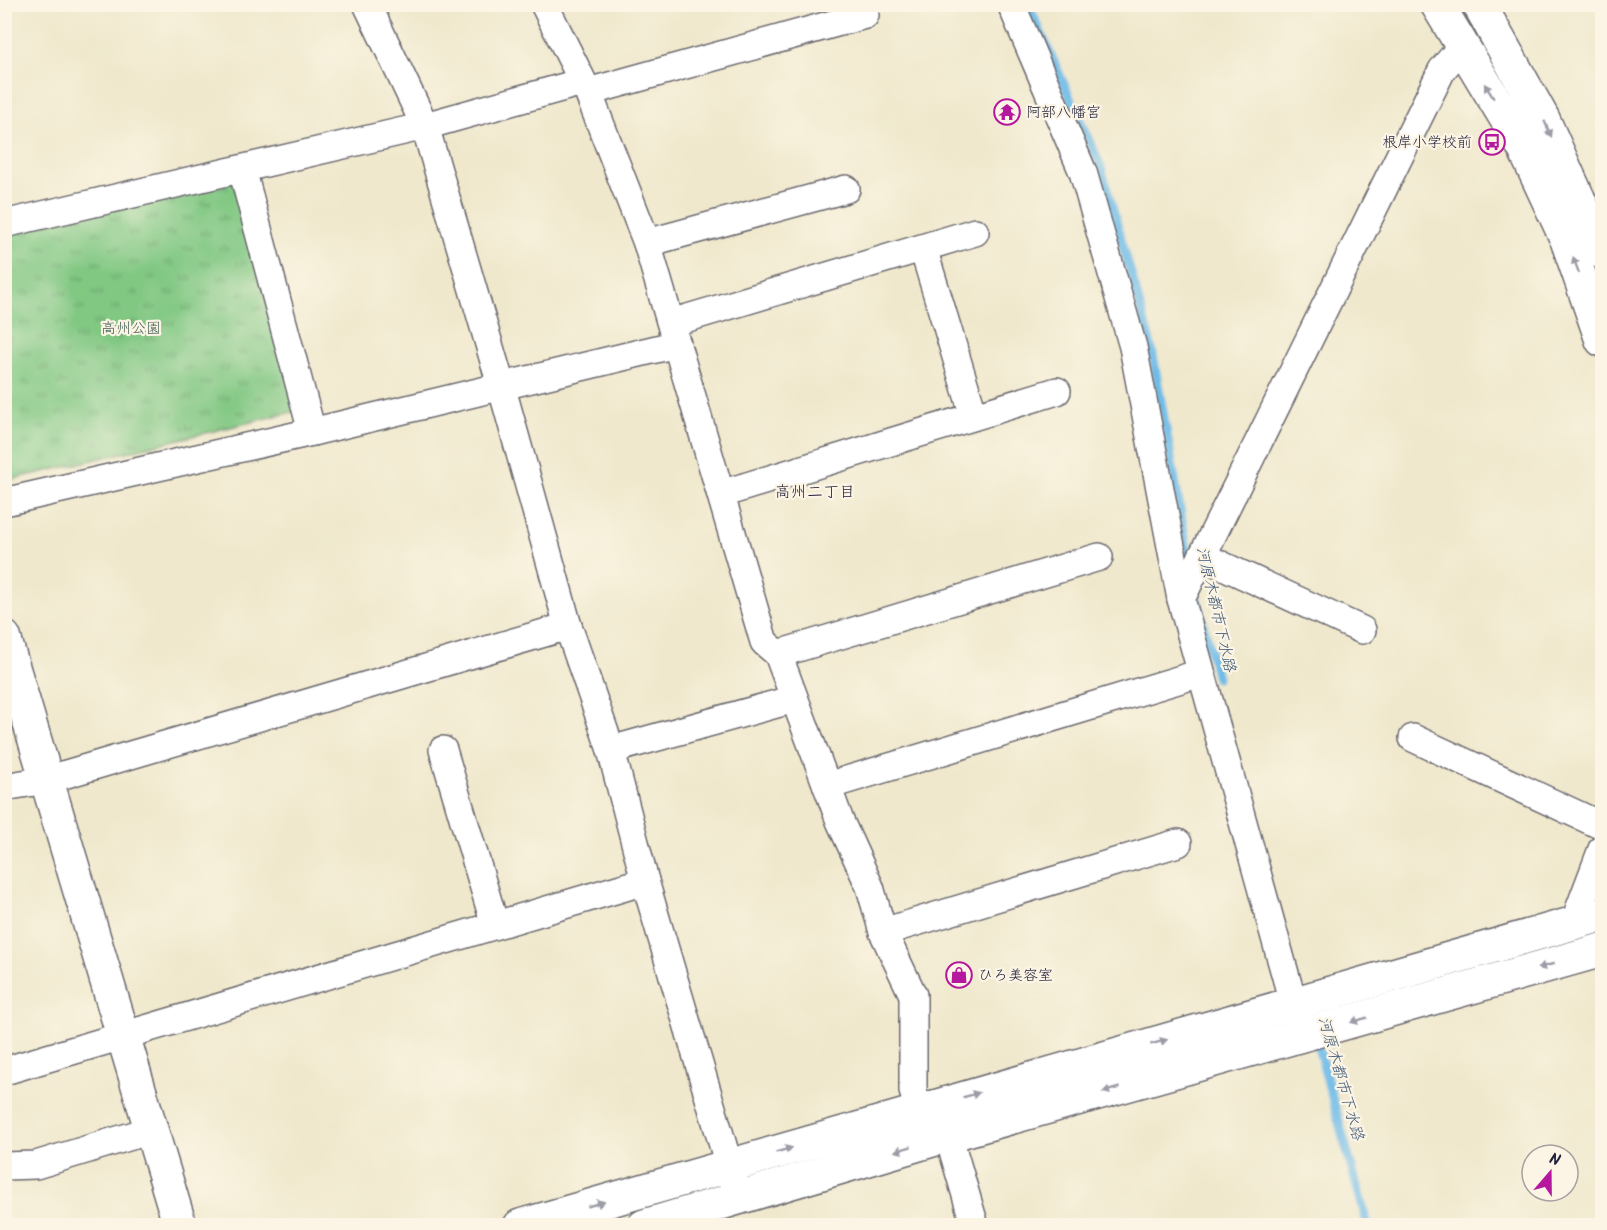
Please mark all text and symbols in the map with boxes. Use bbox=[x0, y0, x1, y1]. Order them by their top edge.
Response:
one-way arrow bbox=[1484, 83, 1495, 99]
temple icon: 阿部八幡宮 bbox=[992, 97, 1022, 127]
place label: 阿部八幡宮 bbox=[1026, 101, 1101, 125]
one-way arrow bbox=[1543, 121, 1553, 139]
bus stop icon: 根岸小学校前 bbox=[1477, 127, 1507, 157]
place label: 根岸小学校前 bbox=[1382, 131, 1472, 155]
one-way arrow bbox=[1570, 256, 1580, 274]
park label: 高州公園 bbox=[101, 317, 161, 341]
district label: 高州二丁目 bbox=[775, 480, 855, 505]
water label: 河原木都市下水路 bbox=[1189, 544, 1242, 675]
shop icon: ひろ美容室 bbox=[944, 960, 974, 990]
one-way arrow bbox=[1537, 962, 1555, 971]
place label: ひろ美容室 bbox=[978, 964, 1053, 988]
water label: 河原木都市下水路 bbox=[1311, 1013, 1370, 1144]
one-way arrow bbox=[1350, 1016, 1368, 1025]
one-way arrow bbox=[1149, 1037, 1168, 1047]
one-way arrow bbox=[1101, 1086, 1119, 1095]
one-way arrow bbox=[962, 1090, 980, 1099]
north arrow bbox=[1520, 1143, 1580, 1203]
one-way arrow bbox=[775, 1145, 793, 1154]
one-way arrow bbox=[894, 1145, 912, 1154]
text: N bbox=[1546, 1147, 1564, 1174]
one-way arrow bbox=[587, 1199, 605, 1208]

